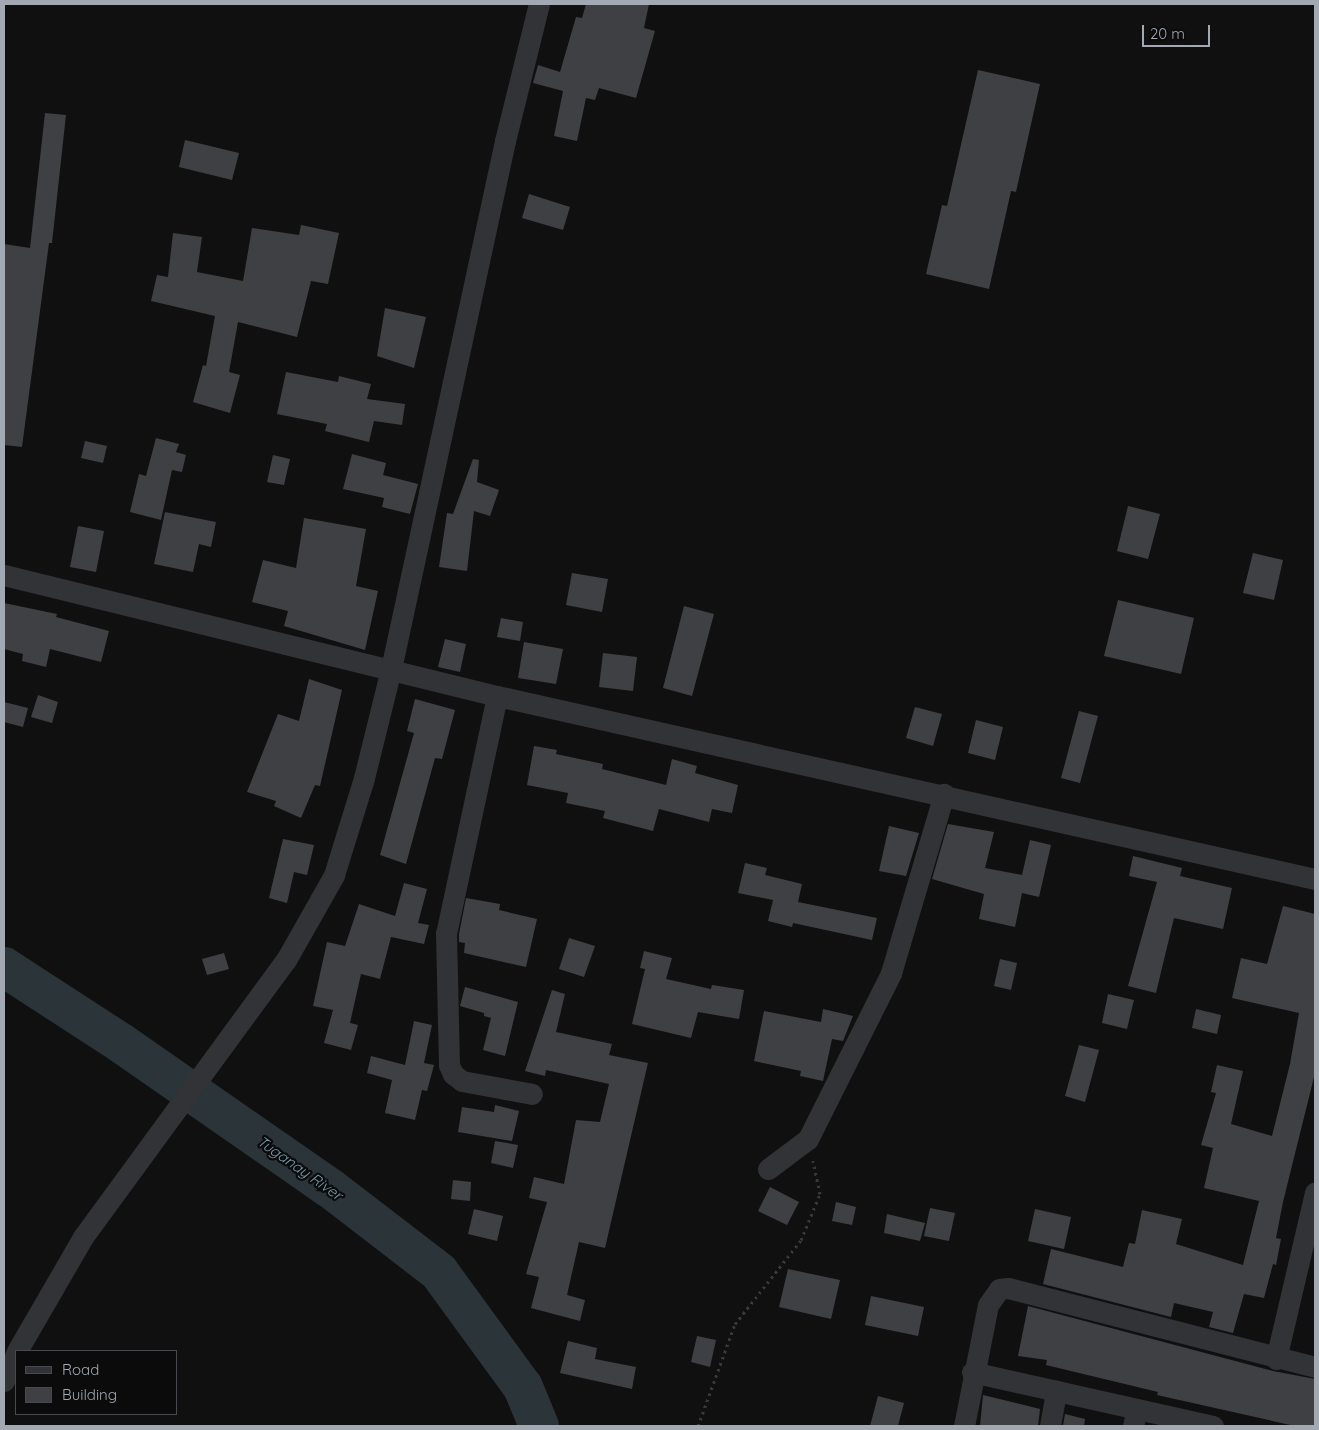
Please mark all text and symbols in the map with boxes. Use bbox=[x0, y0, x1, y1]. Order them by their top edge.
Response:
scale bar bbox=[1144, 15, 1212, 47]
text: 20 m bbox=[1150, 24, 1185, 43]
water label: Tuganay River bbox=[254, 1132, 346, 1204]
legend bbox=[15, 1350, 178, 1415]
text: Road bbox=[62, 1360, 99, 1379]
text: Building bbox=[62, 1385, 117, 1404]

